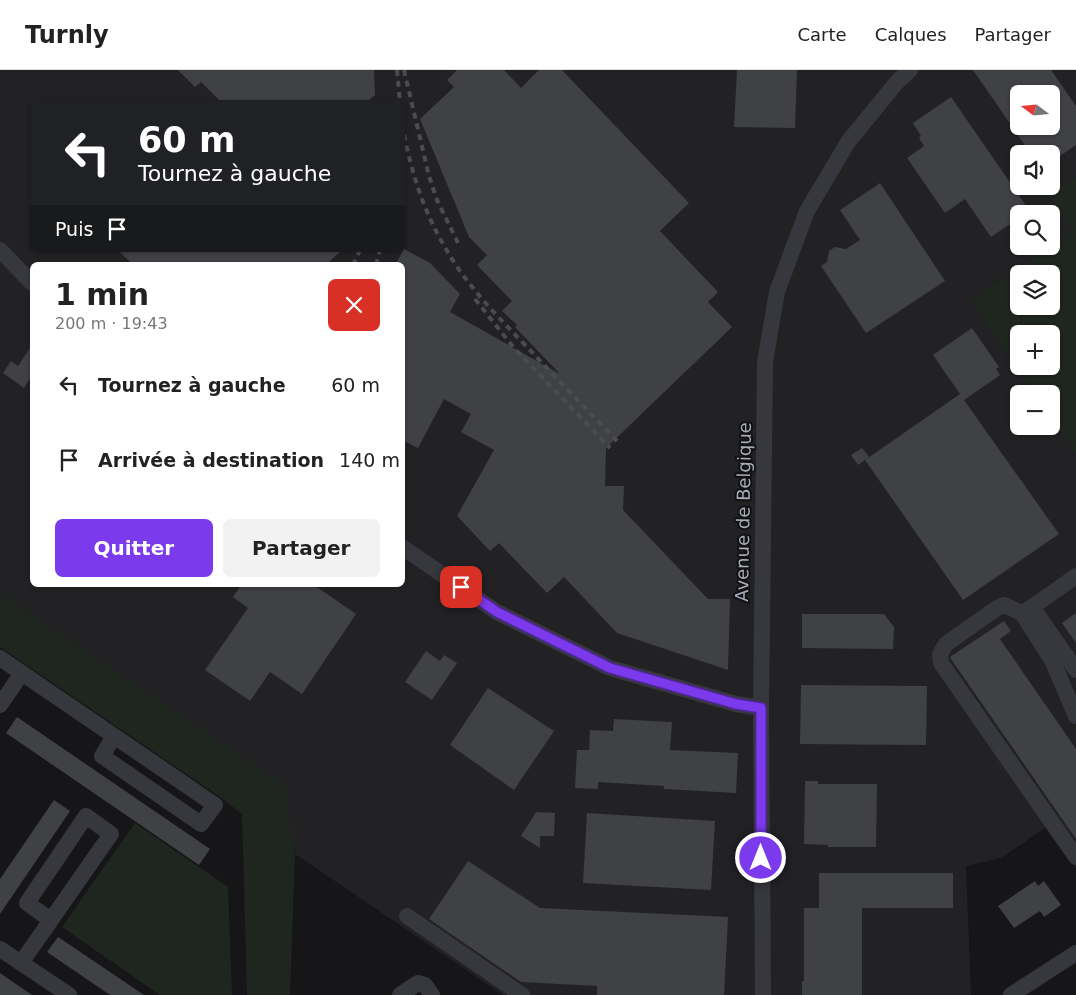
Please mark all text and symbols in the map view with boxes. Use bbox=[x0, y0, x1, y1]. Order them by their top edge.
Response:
text: Turnly bbox=[25, 21, 109, 49]
text: Carte bbox=[798, 24, 847, 45]
text: Calques bbox=[875, 24, 947, 45]
text: Partager bbox=[975, 24, 1051, 45]
north arrow bbox=[1010, 85, 1060, 135]
map controls bbox=[1010, 85, 1060, 435]
icon: left bbox=[55, 120, 120, 185]
text: 60 m bbox=[138, 120, 235, 160]
button: sound bbox=[1010, 145, 1060, 195]
text: Tournez à gauche bbox=[138, 161, 331, 186]
button: search bbox=[1010, 205, 1060, 255]
icon: arrive bbox=[103, 215, 131, 243]
text: Puis bbox=[55, 218, 93, 240]
button: layers bbox=[1010, 265, 1060, 315]
text: 1 min bbox=[55, 277, 149, 312]
button: close bbox=[328, 279, 380, 331]
text: 200 m · 19:43 bbox=[55, 314, 168, 333]
button: + bbox=[1010, 325, 1060, 375]
icon: left bbox=[55, 371, 83, 399]
text: Tournez à gauche bbox=[98, 374, 286, 396]
text: 60 m bbox=[331, 374, 380, 396]
button: − bbox=[1010, 385, 1060, 435]
street label: Avenue de Belgique bbox=[731, 422, 755, 602]
icon: arrive bbox=[55, 446, 83, 474]
text: Arrivée à destination bbox=[98, 449, 324, 471]
text: 140 m bbox=[339, 449, 400, 471]
button: Quitter bbox=[55, 519, 213, 577]
button: Partager bbox=[223, 519, 380, 577]
pin bbox=[440, 566, 482, 608]
icon: arrive bbox=[447, 573, 475, 601]
position arrow bbox=[734, 831, 786, 883]

